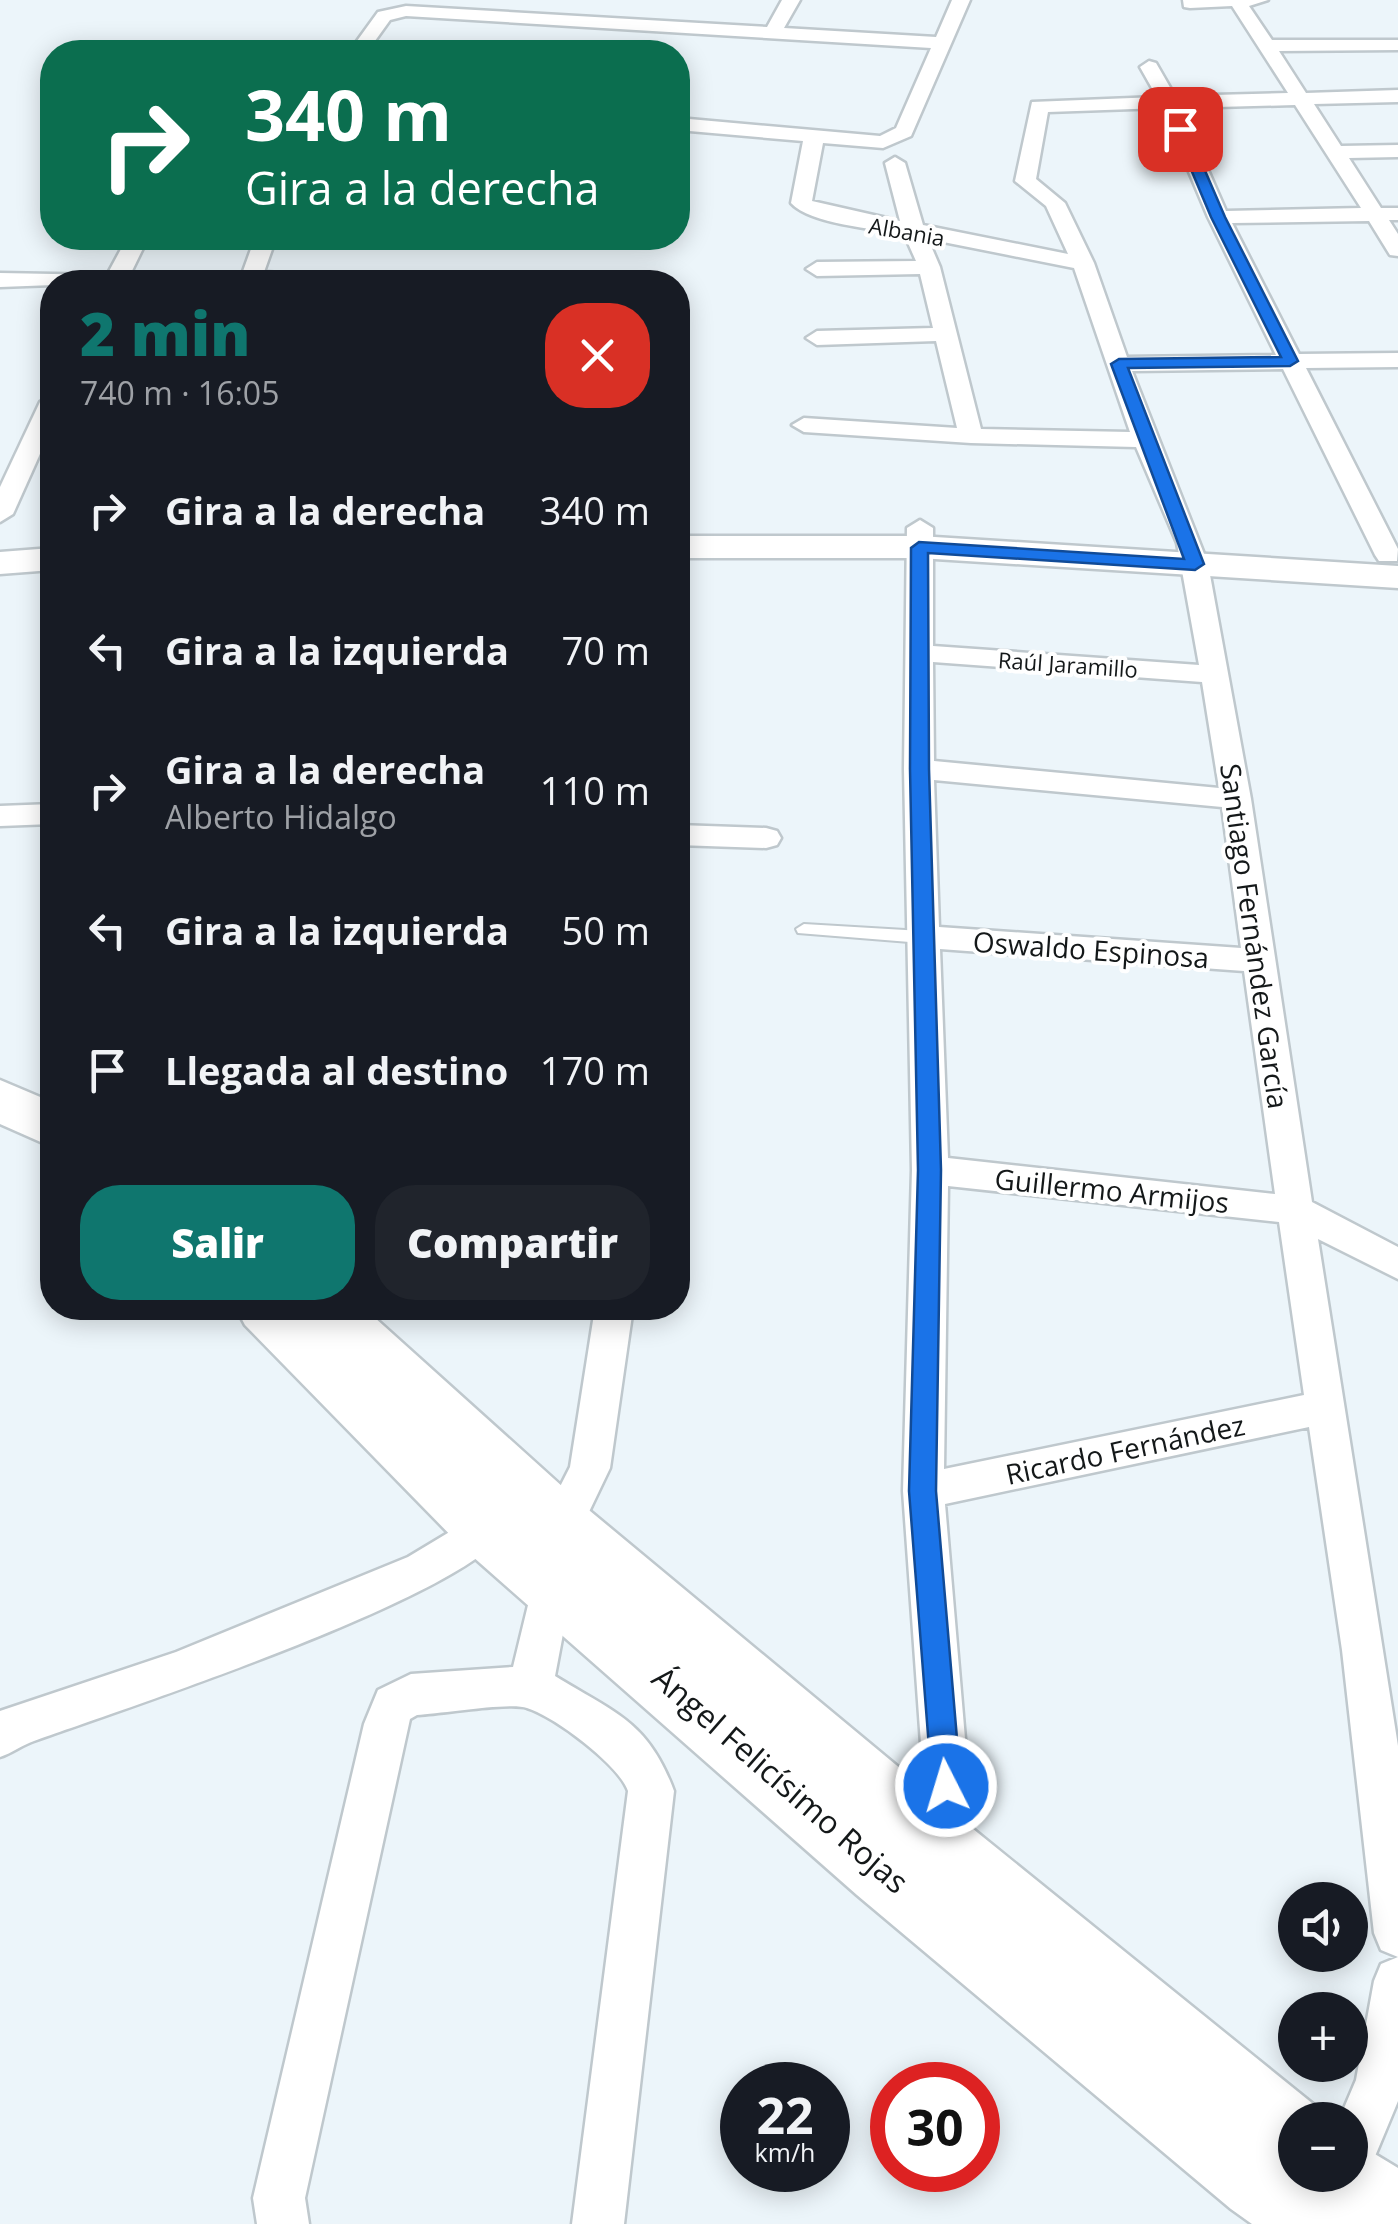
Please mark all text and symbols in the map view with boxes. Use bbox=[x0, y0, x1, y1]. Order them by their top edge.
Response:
text: 340 m bbox=[245, 66, 452, 162]
icon: right bbox=[80, 80, 210, 210]
pin bbox=[1138, 87, 1223, 172]
icon: arrive bbox=[1153, 102, 1208, 157]
text: Gira a la derecha bbox=[245, 157, 600, 218]
street label: Albania bbox=[867, 210, 947, 252]
text: 2 min bbox=[80, 292, 250, 374]
button: close bbox=[545, 303, 650, 408]
text: 740 m · 16:05 bbox=[80, 371, 279, 414]
icon: right bbox=[80, 483, 135, 538]
text: Gira a la derecha bbox=[165, 484, 485, 536]
text: 340 m bbox=[540, 484, 650, 536]
icon: left bbox=[80, 623, 135, 678]
text: Gira a la izquierda bbox=[165, 624, 509, 676]
text: 70 m bbox=[561, 624, 650, 676]
street label: Raúl Jaramillo bbox=[997, 644, 1139, 684]
text: Gira a la derecha bbox=[165, 743, 485, 795]
street label: Santiago Fernández García bbox=[1212, 761, 1298, 1111]
icon: right bbox=[80, 763, 135, 818]
text: 110 m bbox=[540, 764, 650, 816]
text: Alberto Hidalgo bbox=[165, 795, 397, 838]
icon: left bbox=[80, 903, 135, 958]
text: Gira a la izquierda bbox=[165, 904, 509, 956]
text: 50 m bbox=[561, 904, 650, 956]
street label: Oswaldo Espinosa bbox=[972, 922, 1210, 976]
icon: arrive bbox=[80, 1043, 135, 1098]
text: Llegada al destino bbox=[165, 1044, 508, 1096]
text: 170 m bbox=[540, 1044, 650, 1096]
street label: Guillermo Armijos bbox=[993, 1159, 1231, 1221]
button: Salir bbox=[80, 1185, 355, 1300]
button: Compartir bbox=[375, 1185, 650, 1300]
street label: Ricardo Fernández bbox=[1002, 1405, 1248, 1493]
street label: Ángel Felicísimo Rojas bbox=[644, 1656, 918, 1902]
position arrow bbox=[894, 1734, 998, 1838]
map controls bbox=[1278, 1882, 1368, 2192]
button: sound bbox=[1278, 1882, 1368, 1972]
button: + bbox=[1278, 1992, 1368, 2082]
speed limit sign: 30 bbox=[870, 2062, 1000, 2192]
text: 22 bbox=[756, 2081, 814, 2149]
button: − bbox=[1278, 2102, 1368, 2192]
text: km/h bbox=[755, 2135, 815, 2169]

